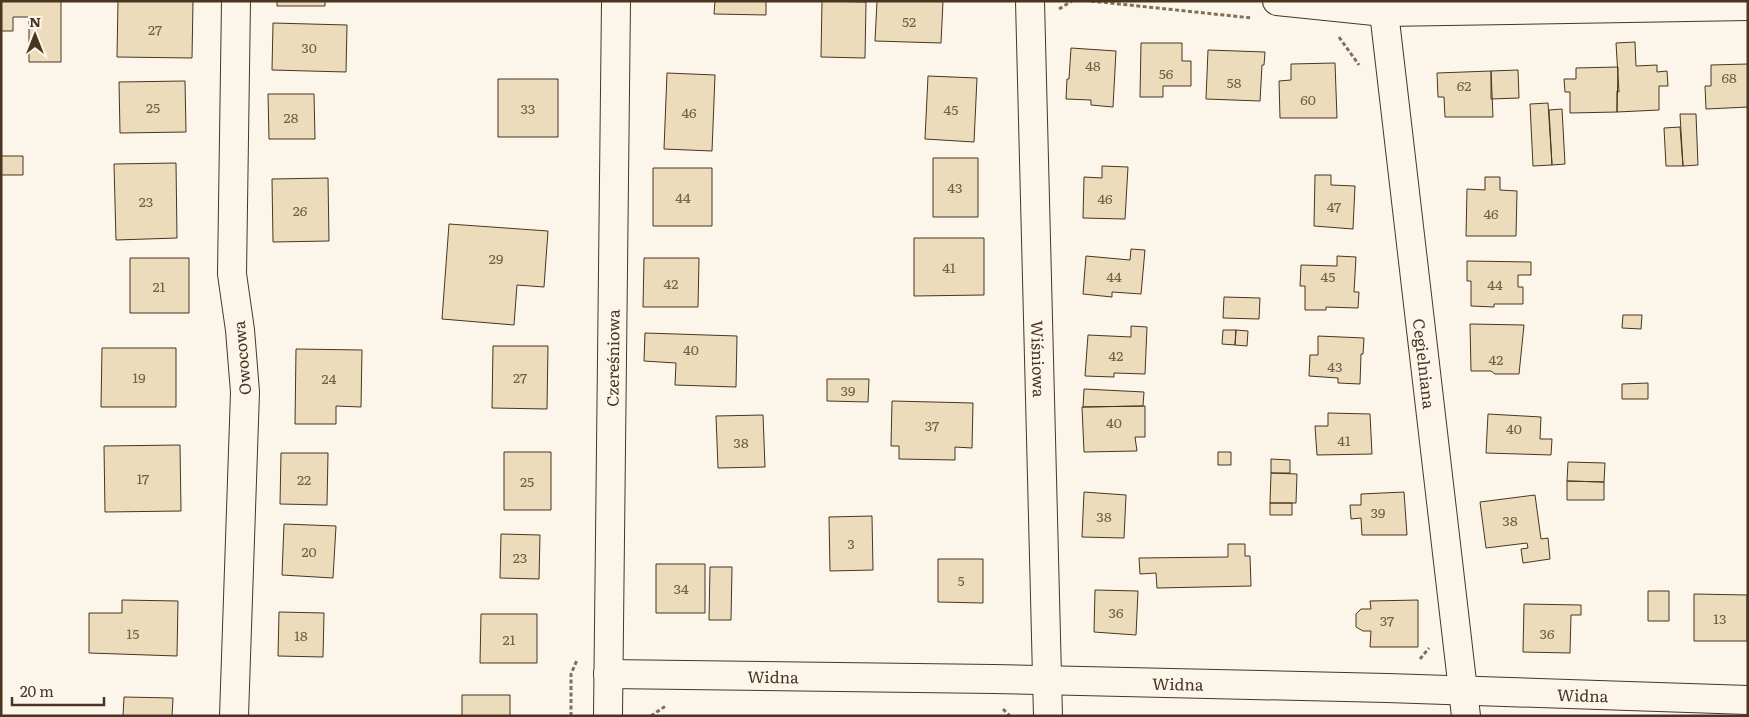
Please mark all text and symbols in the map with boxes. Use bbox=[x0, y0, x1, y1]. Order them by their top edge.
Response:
north arrow bbox=[10, 10, 60, 60]
text: N bbox=[29, 11, 41, 31]
house number: 52 bbox=[902, 11, 916, 31]
house number: 27 bbox=[148, 19, 162, 39]
house number: 30 bbox=[301, 37, 317, 57]
house number: 48 bbox=[1085, 55, 1101, 75]
house number: 56 bbox=[1159, 63, 1174, 83]
house number: 68 bbox=[1721, 67, 1737, 87]
house number: 58 bbox=[1227, 72, 1242, 92]
house number: 62 bbox=[1457, 75, 1471, 95]
house number: 60 bbox=[1300, 89, 1316, 109]
house number: 25 bbox=[146, 97, 160, 117]
house number: 33 bbox=[521, 98, 535, 118]
house number: 45 bbox=[944, 99, 958, 119]
house number: 46 bbox=[681, 102, 697, 122]
house number: 28 bbox=[284, 107, 299, 127]
house number: 43 bbox=[947, 177, 963, 197]
house number: 44 bbox=[675, 187, 691, 207]
house number: 46 bbox=[1097, 188, 1113, 208]
house number: 23 bbox=[139, 191, 153, 211]
house number: 47 bbox=[1327, 196, 1341, 216]
house number: 26 bbox=[293, 200, 308, 220]
house number: 46 bbox=[1483, 203, 1499, 223]
house number: 29 bbox=[489, 248, 503, 268]
house number: 41 bbox=[942, 257, 956, 277]
house number: 44 bbox=[1106, 266, 1122, 286]
house number: 45 bbox=[1321, 266, 1335, 286]
house number: 42 bbox=[664, 273, 678, 293]
house number: 44 bbox=[1487, 274, 1503, 294]
house number: 21 bbox=[153, 276, 166, 296]
street label: Czereśniowa bbox=[599, 309, 625, 407]
street label: Cegielniana bbox=[1408, 317, 1442, 410]
street label: Owocowa bbox=[226, 320, 256, 396]
street label: Wiśniowa bbox=[1026, 320, 1052, 398]
house number: 40 bbox=[683, 339, 699, 359]
house number: 42 bbox=[1109, 345, 1123, 365]
house number: 42 bbox=[1489, 349, 1503, 369]
house number: 43 bbox=[1327, 356, 1343, 376]
house number: 19 bbox=[132, 367, 146, 387]
house number: 27 bbox=[513, 367, 527, 387]
house number: 24 bbox=[322, 368, 337, 388]
house number: 39 bbox=[841, 380, 855, 400]
house number: 40 bbox=[1106, 412, 1122, 432]
house number: 37 bbox=[925, 415, 939, 435]
house number: 40 bbox=[1506, 418, 1522, 438]
house number: 41 bbox=[1337, 430, 1351, 450]
house number: 38 bbox=[733, 432, 749, 452]
house number: 17 bbox=[137, 468, 149, 488]
house number: 22 bbox=[297, 469, 311, 489]
house number: 25 bbox=[520, 471, 534, 491]
house number: 39 bbox=[1371, 502, 1385, 522]
house number: 38 bbox=[1096, 506, 1112, 526]
house number: 38 bbox=[1502, 510, 1518, 530]
house number: 3 bbox=[847, 533, 855, 553]
house number: 20 bbox=[301, 541, 317, 561]
house number: 23 bbox=[513, 547, 527, 567]
house number: 5 bbox=[957, 570, 965, 590]
house number: 34 bbox=[673, 578, 689, 598]
house number: 36 bbox=[1108, 602, 1124, 622]
house number: 13 bbox=[1713, 608, 1727, 628]
house number: 37 bbox=[1380, 610, 1394, 630]
house number: 15 bbox=[127, 623, 139, 643]
house number: 36 bbox=[1539, 623, 1555, 643]
house number: 18 bbox=[294, 625, 308, 645]
house number: 21 bbox=[503, 629, 516, 649]
street label: Widna bbox=[747, 664, 799, 688]
street label: Widna bbox=[1152, 671, 1204, 696]
scale bar bbox=[12, 674, 105, 706]
text: 20 m bbox=[20, 679, 54, 702]
street label: Widna bbox=[1557, 682, 1609, 707]

